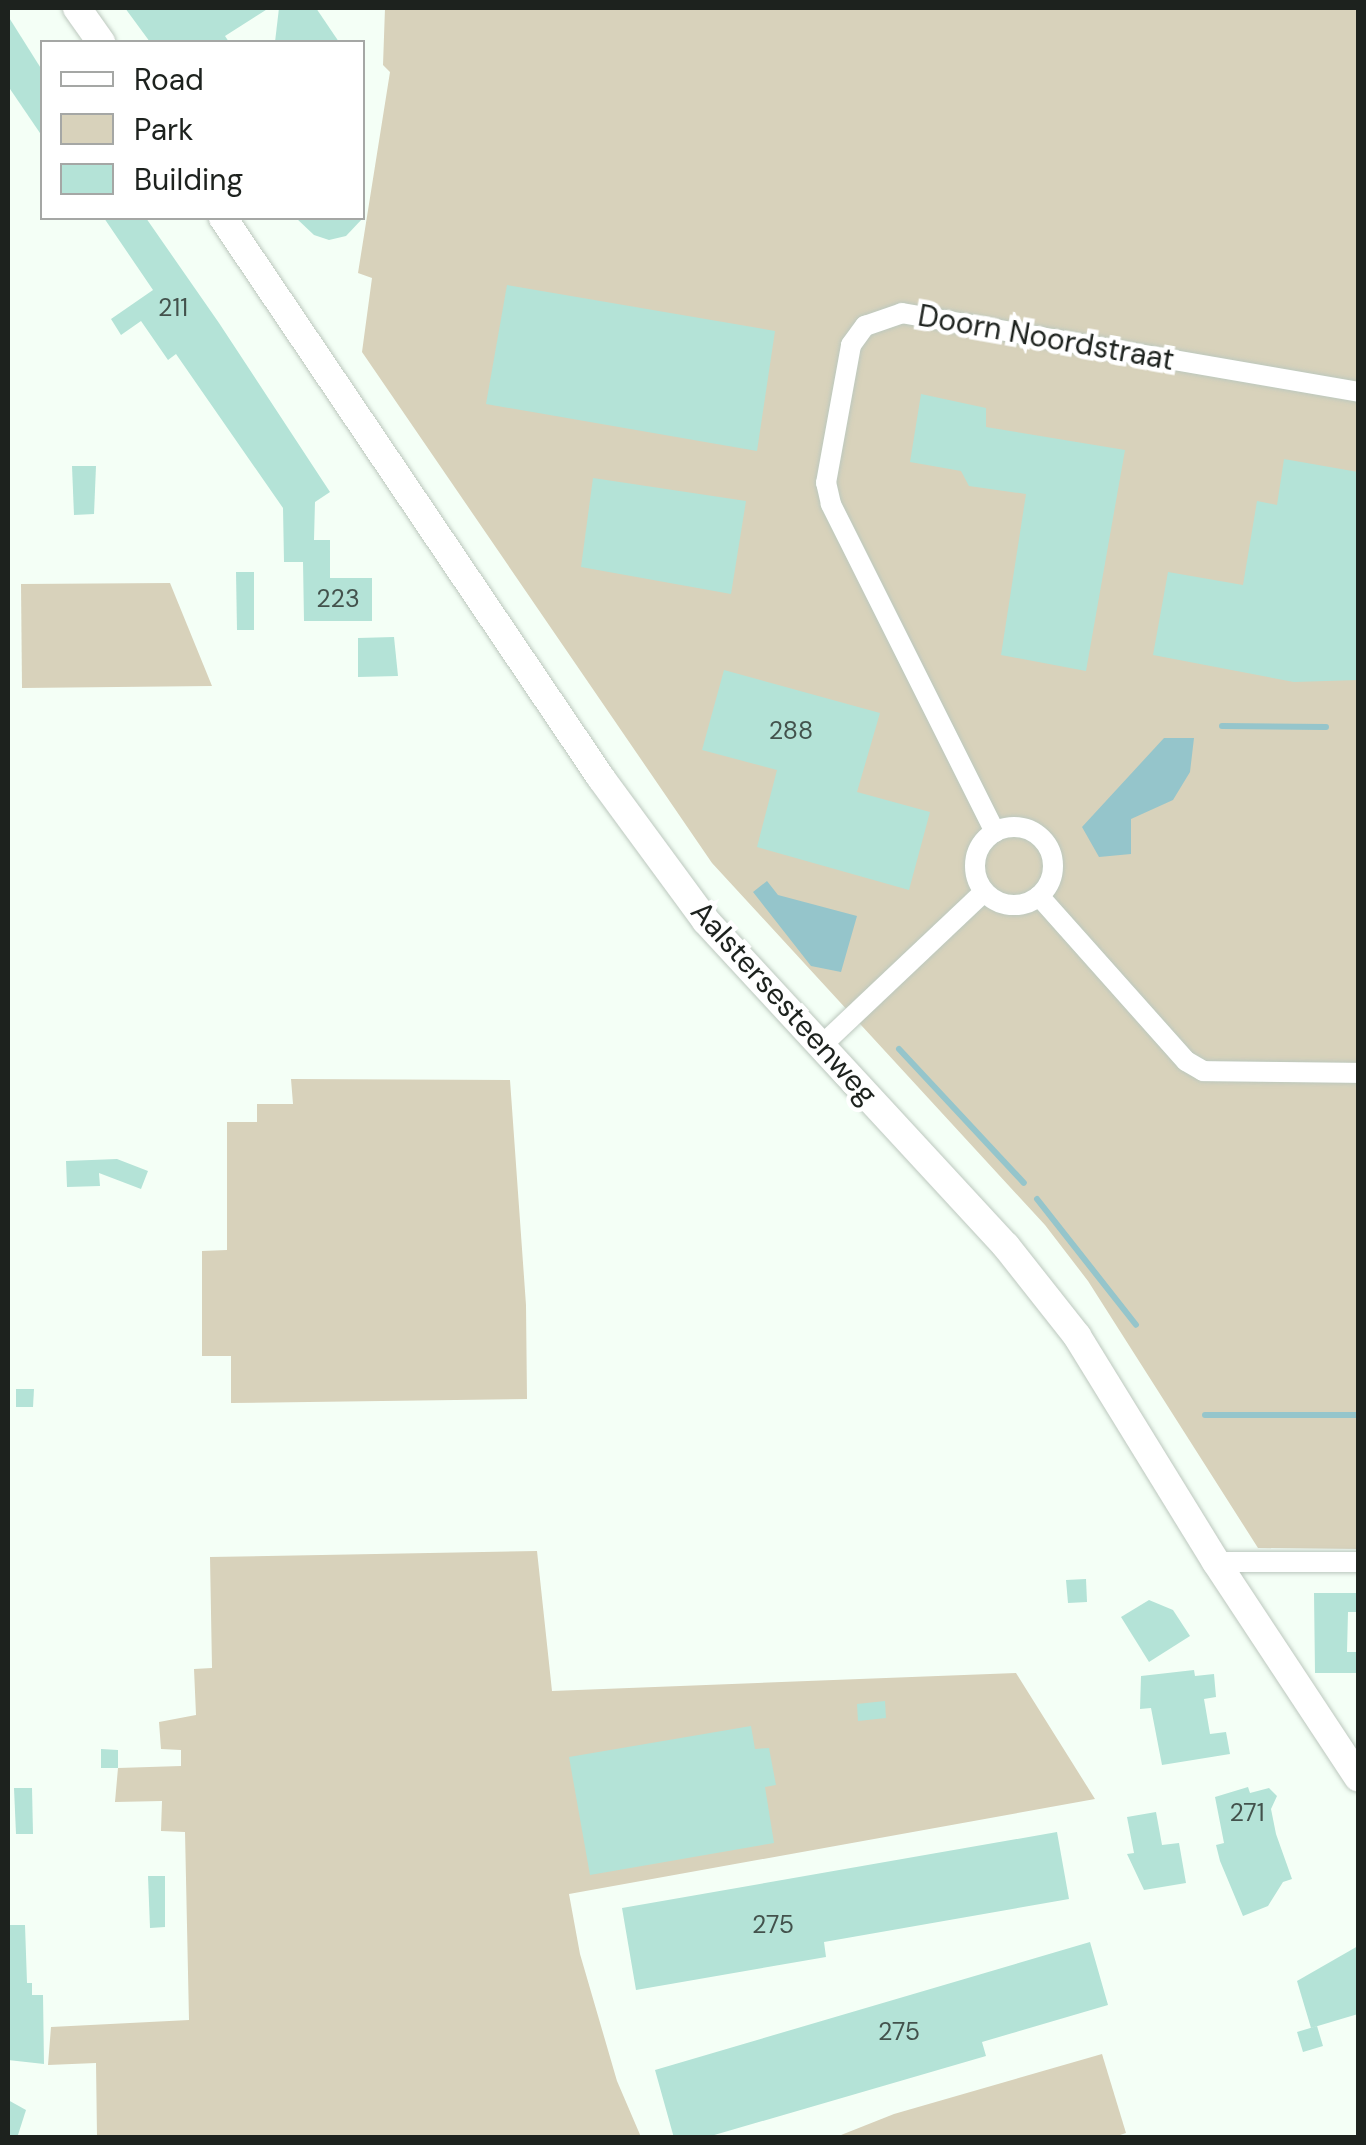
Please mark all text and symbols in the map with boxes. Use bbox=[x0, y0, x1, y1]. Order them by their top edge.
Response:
legend bbox=[40, 40, 365, 220]
text: Road bbox=[134, 60, 204, 99]
text: Park bbox=[134, 110, 193, 149]
text: Building bbox=[134, 160, 243, 199]
house number: 211 bbox=[158, 293, 188, 323]
street label: Doorn Noordstraat bbox=[915, 298, 1177, 378]
house number: 223 bbox=[316, 584, 360, 614]
house number: 288 bbox=[769, 716, 813, 746]
street label: Aalstersesteenweg bbox=[683, 894, 885, 1112]
house number: 271 bbox=[1229, 1798, 1265, 1828]
house number: 275 bbox=[752, 1910, 794, 1940]
house number: 275 bbox=[878, 2017, 920, 2047]

